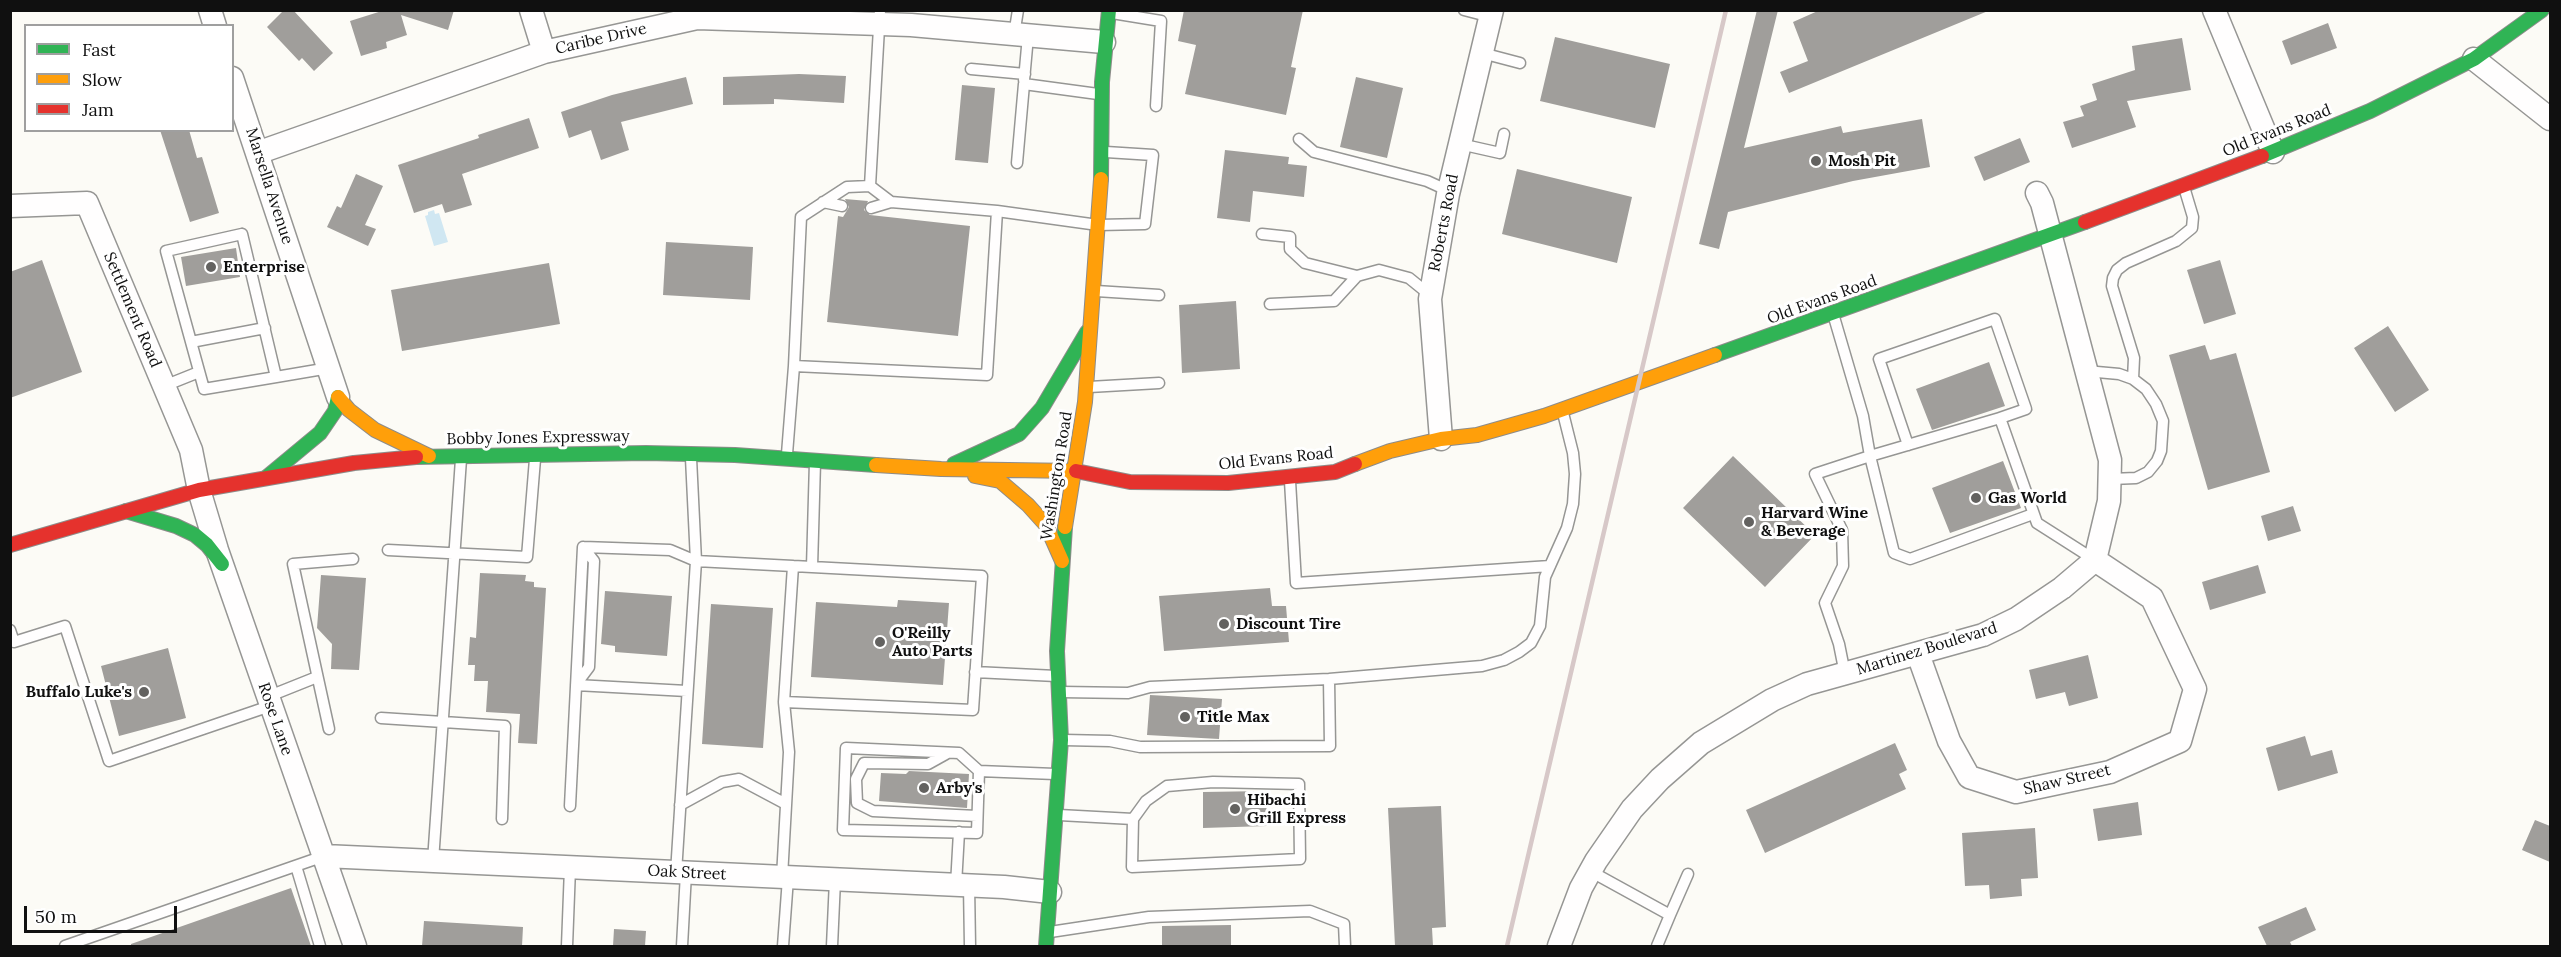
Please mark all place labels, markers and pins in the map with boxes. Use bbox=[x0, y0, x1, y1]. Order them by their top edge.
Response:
place label: Mosh Pit bbox=[1828, 151, 1896, 171]
marker: Mosh Pit bbox=[1809, 154, 1823, 168]
place label: Enterprise bbox=[223, 257, 305, 277]
marker: Enterprise bbox=[204, 260, 218, 274]
place label: Gas World bbox=[1988, 488, 2067, 508]
marker: Gas World bbox=[1969, 491, 1983, 505]
place label: Harvard Wine & Beverage bbox=[1761, 503, 1868, 541]
marker: Harvard Wine & Beverage bbox=[1742, 515, 1756, 529]
place label: Discount Tire bbox=[1236, 614, 1341, 634]
marker: Discount Tire bbox=[1217, 617, 1231, 631]
place label: O'Reilly Auto Parts bbox=[892, 623, 973, 661]
marker: O'Reilly Auto Parts bbox=[873, 635, 887, 649]
place label: Buffalo Luke's bbox=[25, 682, 132, 702]
marker: Buffalo Luke's bbox=[137, 685, 151, 699]
place label: Title Max bbox=[1197, 707, 1269, 727]
marker: Title Max bbox=[1178, 710, 1192, 724]
place label: Arby's bbox=[936, 778, 983, 798]
marker: Arby's bbox=[917, 781, 931, 795]
place label: Hibachi Grill Express bbox=[1247, 790, 1346, 828]
marker: Hibachi Grill Express bbox=[1228, 802, 1242, 816]

